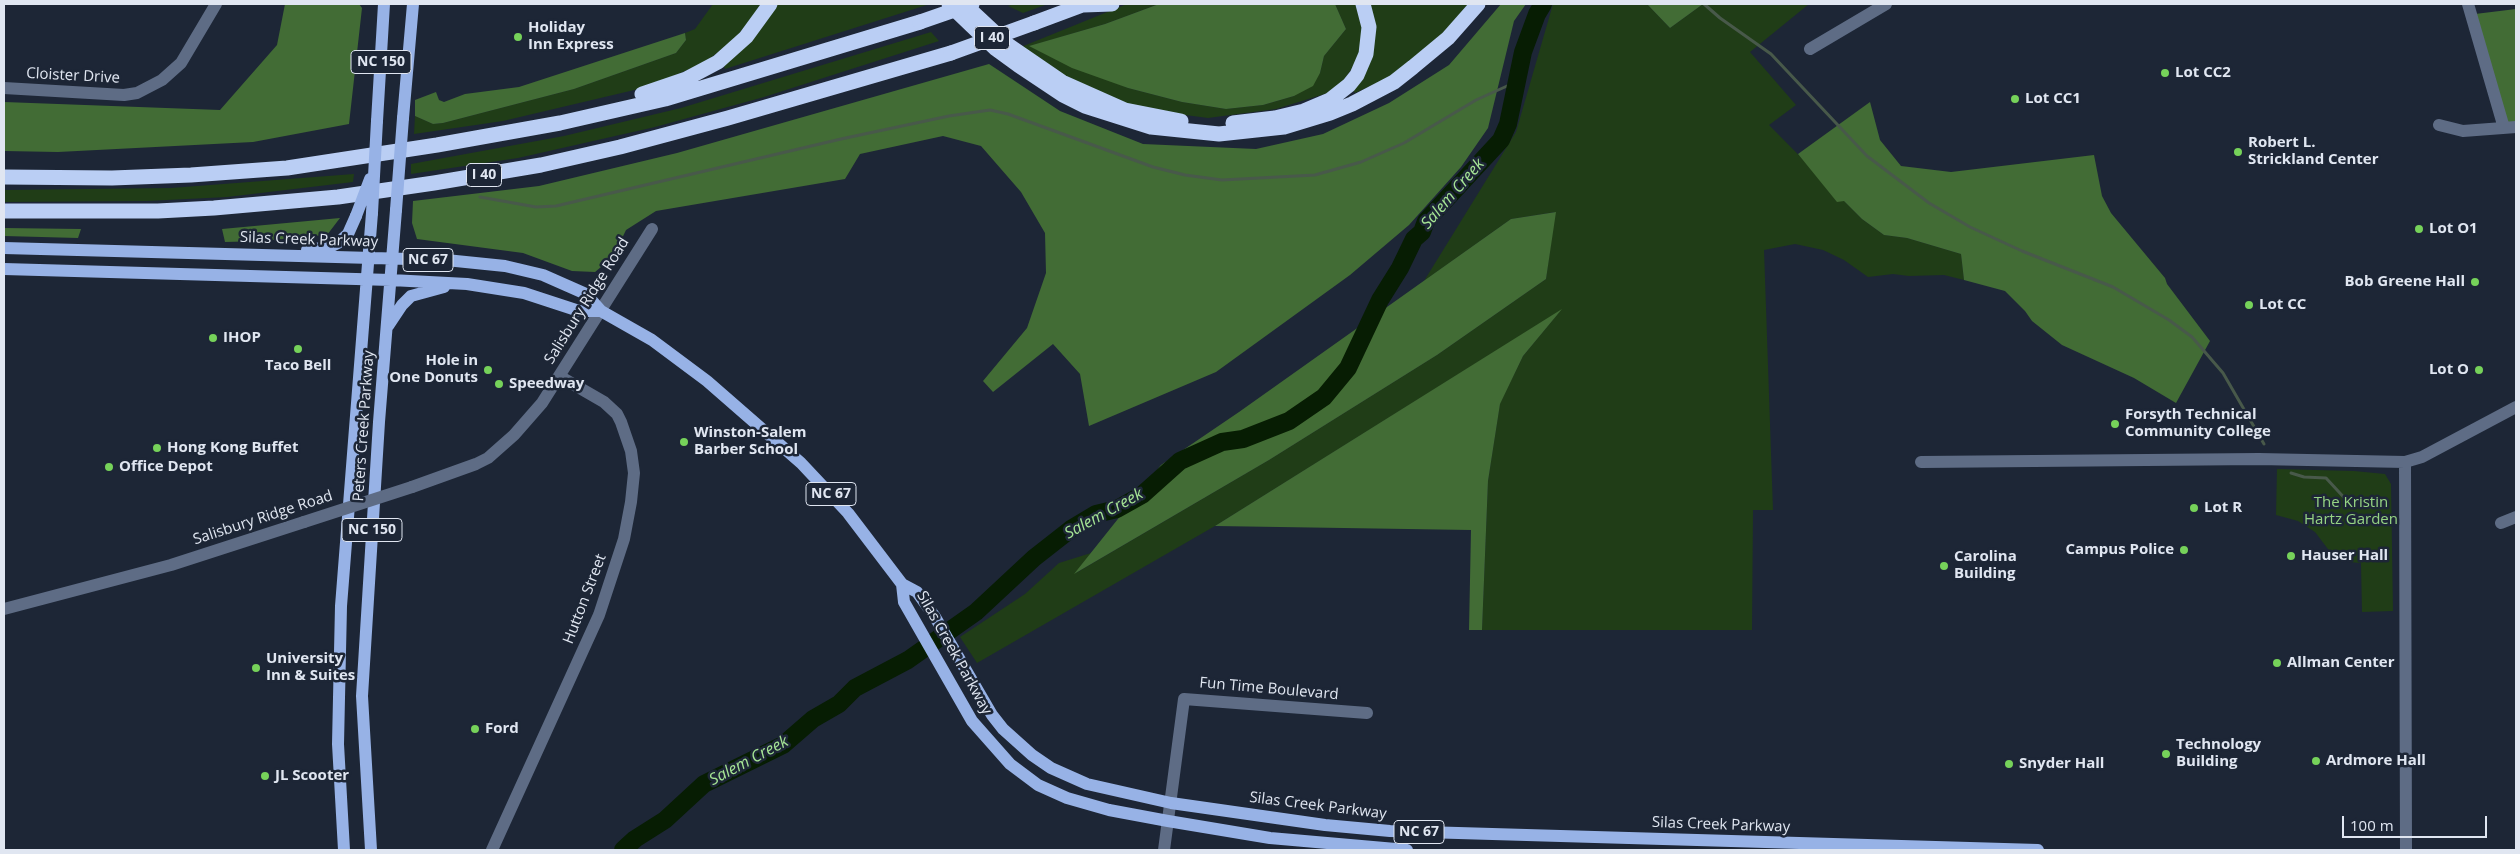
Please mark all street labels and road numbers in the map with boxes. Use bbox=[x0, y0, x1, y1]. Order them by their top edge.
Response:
road number: I 40 bbox=[974, 26, 1010, 49]
road number: NC 150 bbox=[351, 51, 411, 74]
street label: Cloister Drive bbox=[26, 65, 120, 87]
road number: I 40 bbox=[466, 164, 502, 186]
street label: Silas Creek Parkway bbox=[240, 229, 378, 251]
street label: Salisbury Ridge Road bbox=[541, 234, 633, 368]
road number: NC 67 bbox=[403, 248, 453, 272]
street label: Peters Creek Parkway bbox=[350, 350, 378, 502]
road number: NC 67 bbox=[806, 482, 856, 506]
street label: Salisbury Ridge Road bbox=[191, 487, 335, 549]
road number: NC 150 bbox=[342, 518, 402, 542]
street label: Hutton Street bbox=[560, 551, 610, 647]
street label: Silas Creek Parkway bbox=[913, 588, 995, 718]
street label: Fun Time Boulevard bbox=[1199, 674, 1339, 704]
street label: Silas Creek Parkway bbox=[1248, 789, 1388, 823]
street label: Silas Creek Parkway bbox=[1652, 814, 1790, 836]
road number: NC 67 bbox=[1394, 820, 1444, 844]

